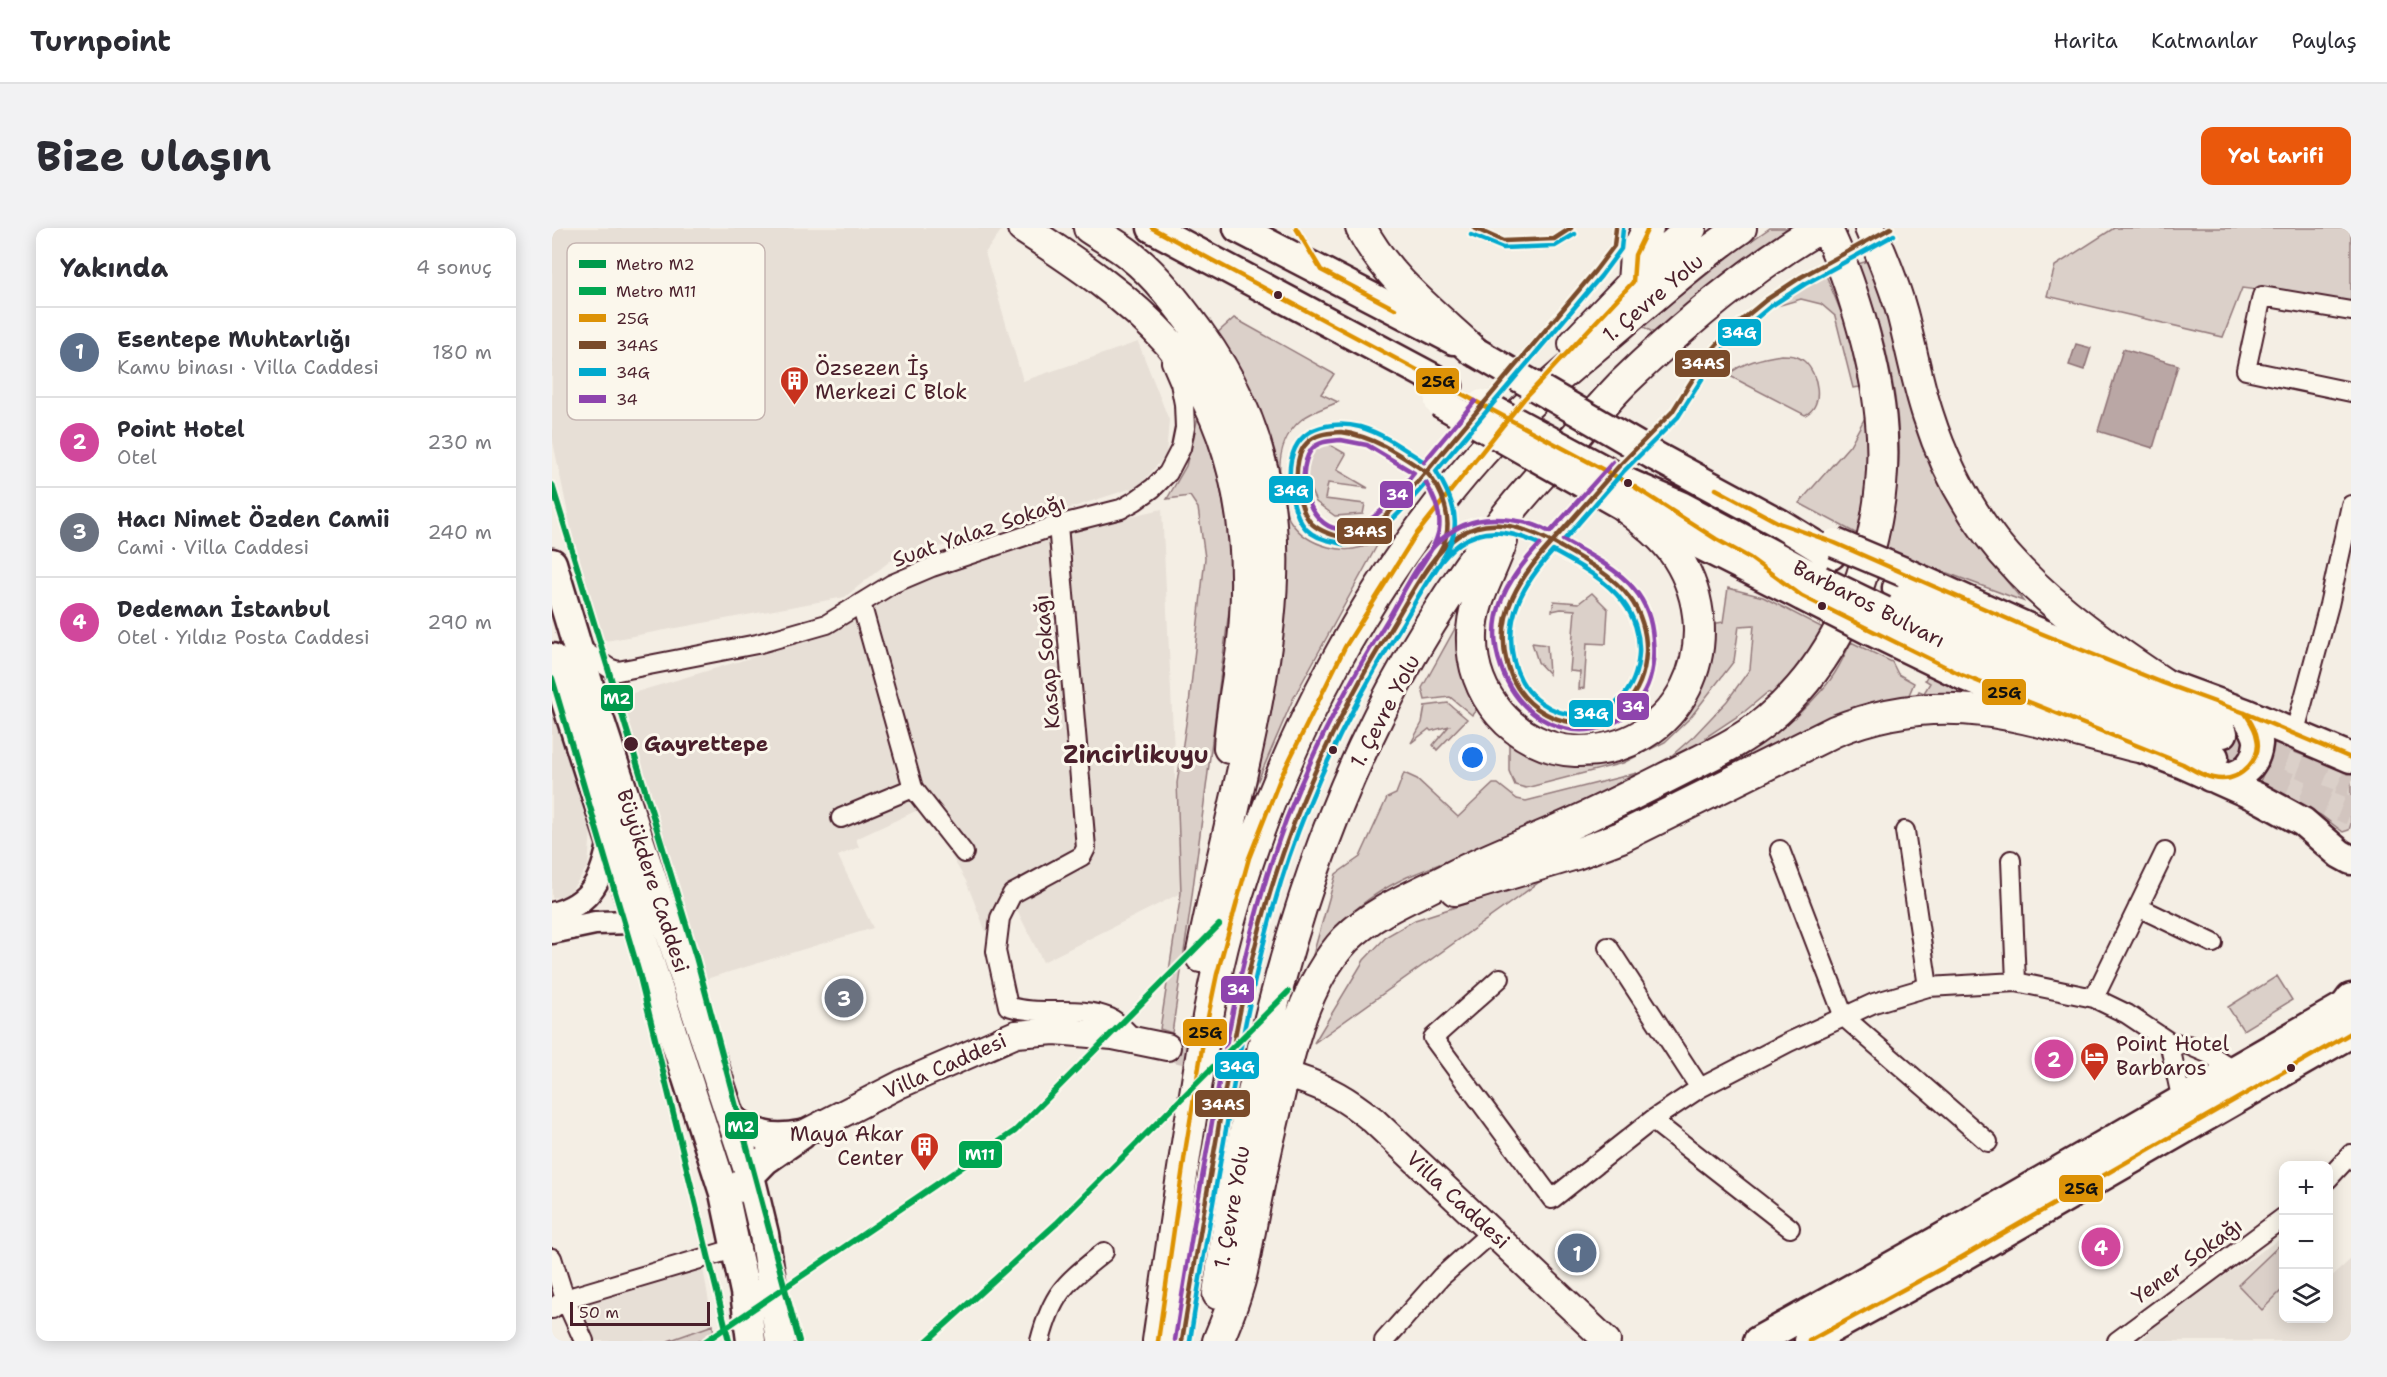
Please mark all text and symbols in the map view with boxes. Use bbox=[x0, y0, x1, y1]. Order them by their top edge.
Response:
text: Turnpoint bbox=[30, 22, 171, 60]
text: Harita bbox=[2053, 27, 2118, 55]
text: Katmanlar bbox=[2151, 27, 2258, 55]
text: Paylaş bbox=[2291, 27, 2357, 55]
button: Yol tarifi bbox=[2201, 127, 2351, 185]
text: Bize ulaşın bbox=[36, 128, 271, 184]
legend bbox=[567, 243, 765, 420]
street label: 1. Çevre Yolu bbox=[1596, 247, 1710, 349]
text: Yakında bbox=[60, 250, 168, 285]
text: 4 sonuç bbox=[416, 254, 492, 280]
text: Metro M2 bbox=[616, 254, 695, 275]
text: Metro M11 bbox=[616, 281, 696, 302]
unlabelled marker bbox=[1272, 289, 1284, 301]
text: 25G bbox=[616, 308, 649, 329]
line badge: 34G bbox=[1717, 318, 1762, 347]
text: 34G bbox=[1721, 322, 1757, 343]
text: Esentepe Muhtarlığı bbox=[117, 325, 351, 354]
text: 34AS bbox=[616, 335, 658, 356]
text: 1 bbox=[75, 339, 84, 365]
text: 180 m bbox=[432, 339, 492, 365]
line badge: 34AS bbox=[1674, 349, 1731, 378]
text: 34AS bbox=[1681, 353, 1725, 374]
text: Kamu binası · Villa Caddesi bbox=[117, 354, 379, 380]
place label: Özsezen İş Merkezi C Blok bbox=[815, 354, 967, 406]
text: 34G bbox=[616, 362, 650, 383]
building icon: Özsezen İş Merkezi C Blok bbox=[778, 364, 810, 406]
line badge: 25G bbox=[1415, 367, 1460, 395]
text: 25G bbox=[1421, 371, 1455, 392]
text: 34 bbox=[616, 389, 638, 410]
text: Point Hotel bbox=[117, 415, 245, 444]
text: 2 bbox=[73, 429, 87, 455]
text: 230 m bbox=[427, 429, 492, 455]
text: Otel bbox=[117, 444, 157, 470]
line badge: 34G bbox=[1268, 475, 1314, 504]
unlabelled marker bbox=[1622, 477, 1634, 489]
text: 34G bbox=[1273, 480, 1309, 501]
line badge: 34 bbox=[1379, 480, 1414, 509]
text: 34 bbox=[1386, 484, 1408, 505]
street label: Suat Yalaz Sokağı bbox=[889, 488, 1069, 574]
text: Hacı Nimet Özden Camii bbox=[117, 505, 390, 534]
line badge: 34AS bbox=[1336, 517, 1393, 545]
text: 3 bbox=[73, 519, 87, 545]
text: 240 m bbox=[427, 519, 492, 545]
text: 34AS bbox=[1343, 521, 1387, 542]
text: Cami · Villa Caddesi bbox=[117, 534, 309, 560]
street label: Barbaros Bulvarı bbox=[1788, 554, 1950, 654]
street label: Kasap Sokağı bbox=[1027, 594, 1067, 730]
text: Dedeman İstanbul bbox=[117, 595, 330, 624]
unlabelled marker bbox=[1816, 600, 1828, 612]
text: 4 bbox=[73, 609, 87, 635]
text: 290 m bbox=[427, 609, 492, 635]
text: Otel · Yıldız Posta Caddesi bbox=[117, 624, 370, 650]
street label: 1. Çevre Yolu bbox=[1343, 650, 1427, 772]
line badge: 25G bbox=[1981, 678, 2027, 706]
text: 25G bbox=[1987, 682, 2021, 703]
line badge: M2 bbox=[600, 684, 634, 712]
text: M2 bbox=[603, 688, 631, 709]
line badge: 34 bbox=[1616, 692, 1650, 721]
text: 34 bbox=[1622, 696, 1644, 717]
line badge: 34G bbox=[1568, 699, 1614, 728]
text: 34G bbox=[1573, 703, 1609, 724]
place label: Gayrettepe bbox=[644, 730, 768, 758]
marker: Gayrettepe bbox=[622, 735, 640, 753]
district label: Zincirlikuyu bbox=[1063, 739, 1209, 771]
your location bbox=[1458, 743, 1487, 772]
unlabelled marker bbox=[1327, 744, 1339, 756]
street label: Büyükdere Caddesi bbox=[610, 786, 696, 976]
line badge: 34 bbox=[1220, 975, 1255, 1004]
pin: 3 bbox=[824, 976, 864, 1020]
text: 34 bbox=[1227, 979, 1249, 1000]
line badge: 25G bbox=[1182, 1018, 1228, 1047]
text: 25G bbox=[1188, 1022, 1222, 1043]
street label: Villa Caddesi bbox=[879, 1026, 1011, 1106]
place label: Point Hotel Barbaros bbox=[2116, 1030, 2230, 1082]
pin: 2 bbox=[2034, 1036, 2074, 1082]
hotel icon: Point Hotel Barbaros bbox=[2079, 1040, 2111, 1082]
line badge: 34G bbox=[1214, 1051, 1260, 1080]
text: 34G bbox=[1219, 1056, 1255, 1077]
unlabelled marker bbox=[2285, 1062, 2297, 1074]
line badge: 34AS bbox=[1194, 1089, 1251, 1118]
text: 34AS bbox=[1201, 1094, 1245, 1115]
line badge: M2 bbox=[724, 1111, 759, 1140]
text: M2 bbox=[727, 1116, 755, 1137]
place label: Maya Akar Center bbox=[790, 1120, 904, 1172]
building icon: Maya Akar Center bbox=[909, 1130, 941, 1172]
line badge: M11 bbox=[958, 1140, 1003, 1169]
street label: 1. Çevre Yolu bbox=[1207, 1143, 1257, 1271]
text: M11 bbox=[965, 1144, 995, 1165]
street label: Villa Caddesi bbox=[1400, 1145, 1516, 1255]
map controls bbox=[2279, 1161, 2333, 1323]
button: + bbox=[2279, 1161, 2333, 1215]
line badge: 25G bbox=[2058, 1174, 2104, 1203]
text: 25G bbox=[2064, 1178, 2098, 1199]
street label: Yener Sokağı bbox=[2126, 1211, 2248, 1311]
button: − bbox=[2279, 1215, 2333, 1269]
pin: 4 bbox=[2082, 1224, 2120, 1270]
pin: 1 bbox=[1558, 1230, 1596, 1276]
button: layers bbox=[2279, 1269, 2333, 1323]
scale bar bbox=[570, 1299, 710, 1326]
text: 50 m bbox=[579, 1302, 619, 1323]

